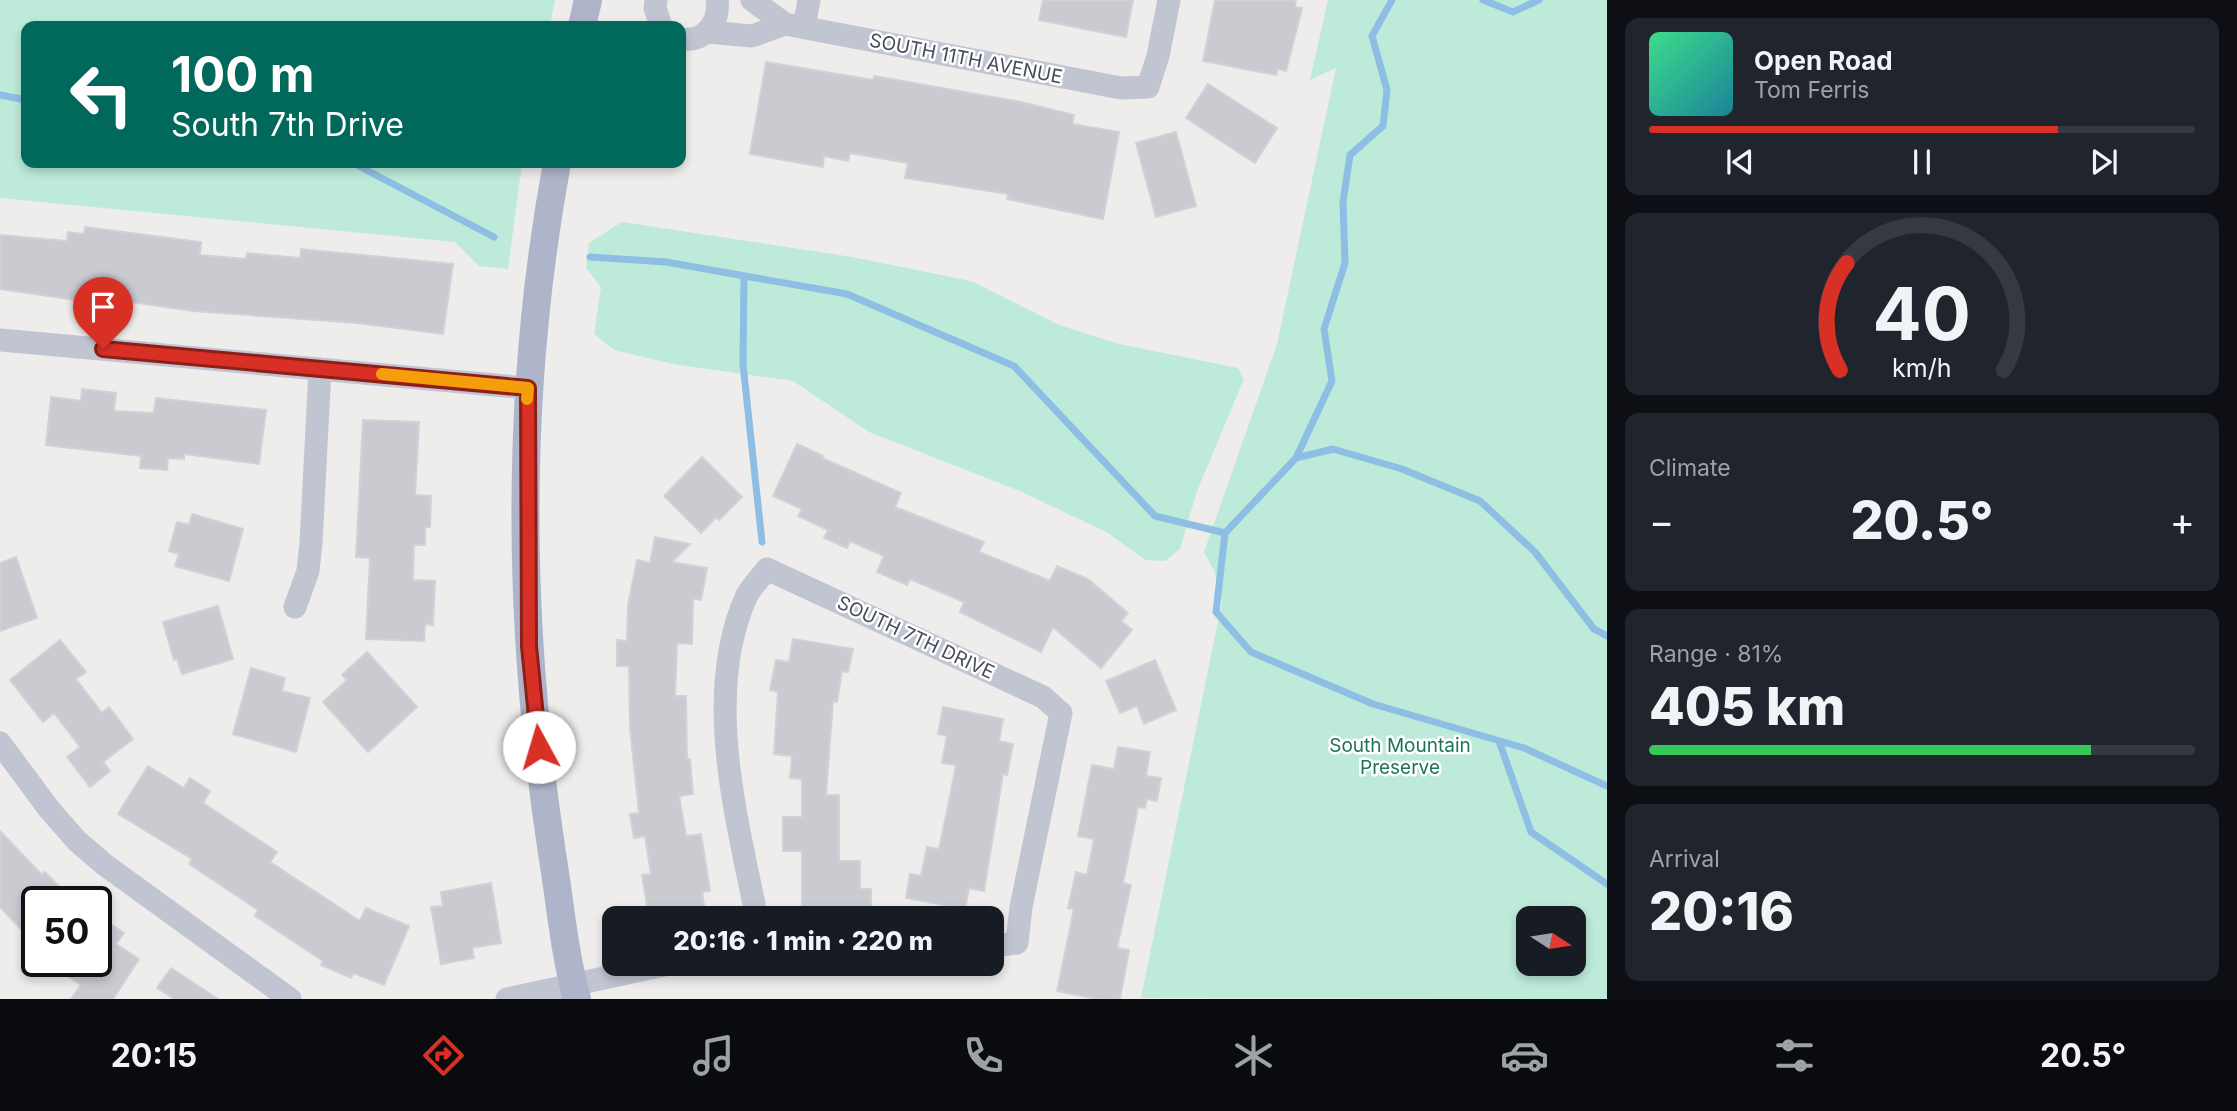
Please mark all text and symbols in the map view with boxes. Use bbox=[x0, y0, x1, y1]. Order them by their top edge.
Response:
street label: SOUTH 11TH AVENUE bbox=[868, 29, 1064, 88]
text: 100 m bbox=[171, 45, 315, 104]
text: Open Road bbox=[1754, 45, 1893, 76]
icon: left bbox=[56, 49, 147, 140]
text: Tom Ferris bbox=[1754, 76, 1869, 104]
text: South 7th Drive bbox=[171, 105, 404, 144]
icon: previous bbox=[1721, 143, 1759, 181]
icon: pause bbox=[1903, 143, 1941, 181]
icon: next bbox=[2085, 143, 2123, 181]
text: 40 bbox=[1873, 270, 1971, 359]
pin bbox=[73, 277, 133, 349]
icon: arrive bbox=[84, 288, 122, 326]
text: km/h bbox=[1892, 353, 1952, 383]
text: Climate bbox=[1649, 454, 1731, 482]
text: 20.5° bbox=[1850, 489, 1994, 552]
text: − bbox=[1649, 498, 1674, 544]
text: + bbox=[2170, 498, 2195, 544]
street label: SOUTH 7TH DRIVE bbox=[834, 591, 998, 684]
text: Range · 81% bbox=[1649, 640, 1783, 668]
text: 405 km bbox=[1649, 675, 1845, 738]
position arrow bbox=[502, 710, 576, 784]
park label: South Mountain Preserve bbox=[1329, 734, 1471, 779]
text: Arrival bbox=[1649, 845, 1720, 873]
text: 20:16 bbox=[1649, 880, 1794, 943]
speed limit sign: 50 bbox=[21, 886, 112, 977]
north arrow bbox=[1516, 906, 1586, 976]
map controls bbox=[1516, 906, 1586, 976]
text: 20:16 · 1 min · 220 m bbox=[673, 925, 933, 956]
icon: directions bbox=[419, 1031, 468, 1080]
icon: music bbox=[689, 1031, 738, 1080]
icon: phone bbox=[959, 1031, 1008, 1080]
icon: climate bbox=[1229, 1031, 1278, 1080]
icon: car bbox=[1500, 1031, 1549, 1080]
icon: filters bbox=[1770, 1031, 1819, 1080]
text: 20:15 bbox=[111, 1036, 197, 1075]
text: 20.5° bbox=[2040, 1036, 2126, 1075]

